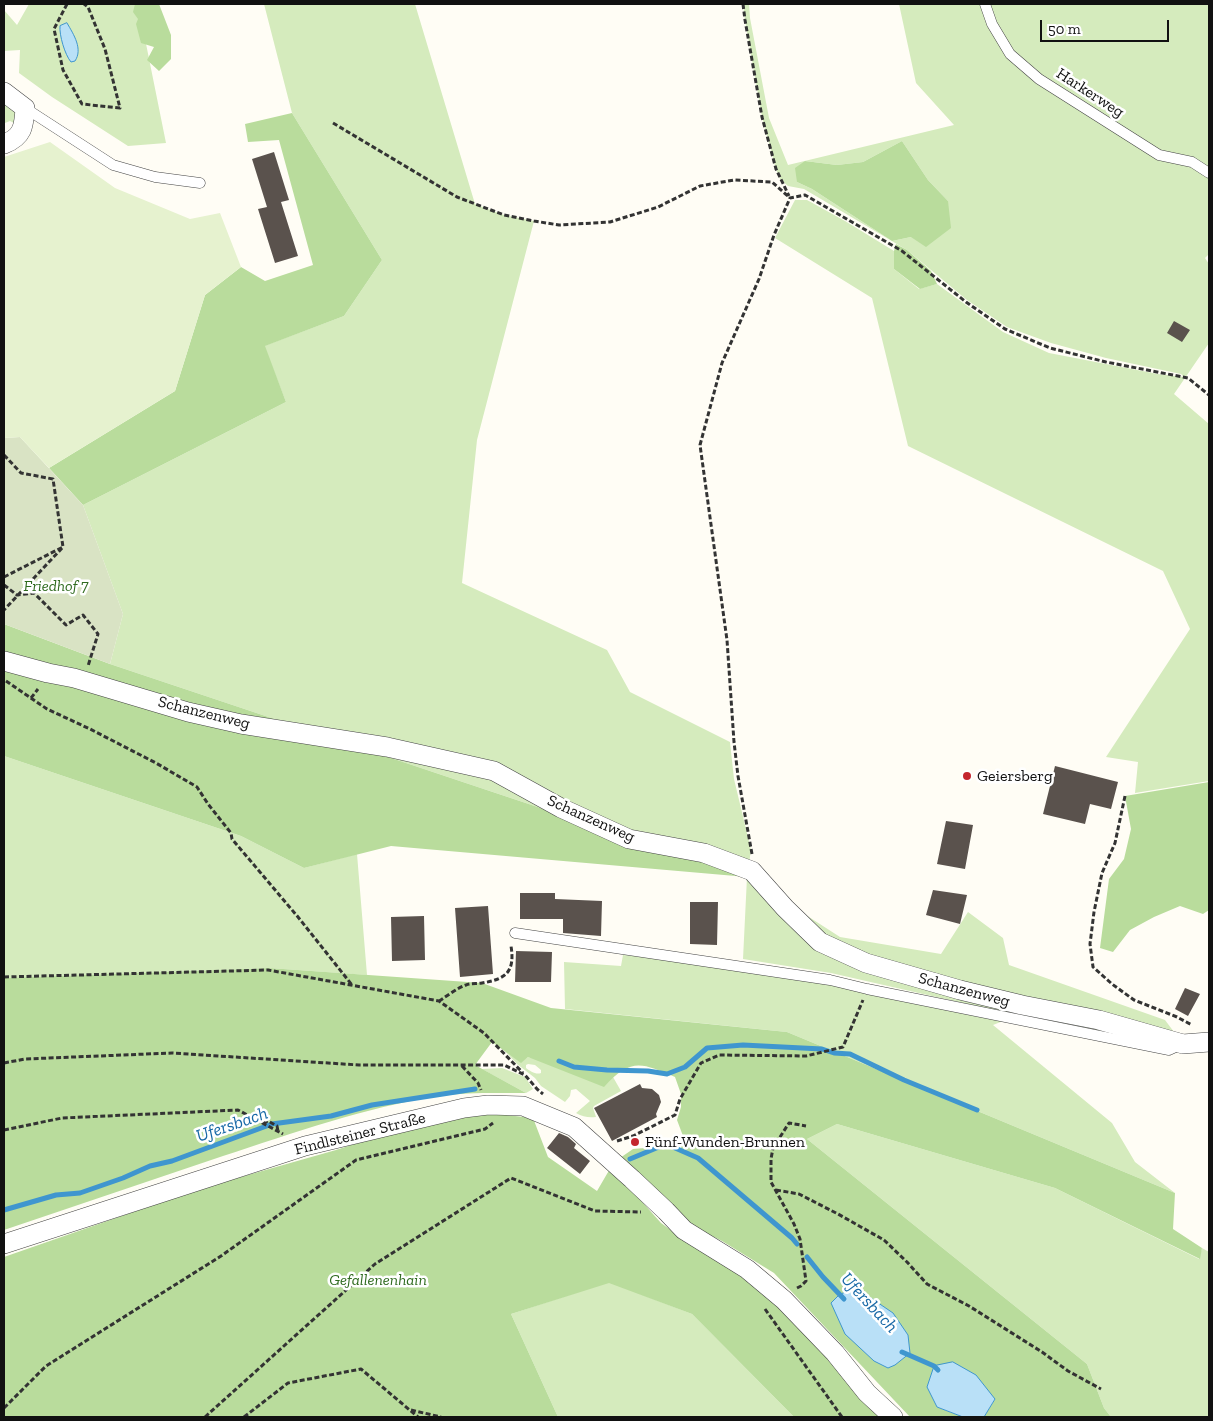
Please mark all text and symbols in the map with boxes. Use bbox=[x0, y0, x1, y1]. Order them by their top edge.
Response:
scale bar bbox=[1043, 10, 1172, 42]
text: 50 m bbox=[1048, 20, 1081, 38]
street label: Harkerweg bbox=[1053, 64, 1127, 122]
park label: Friedhof 7 bbox=[23, 576, 89, 596]
street label: Schanzenweg bbox=[156, 692, 252, 734]
place label: Geiersberg bbox=[977, 766, 1053, 786]
marker: Geiersberg bbox=[961, 770, 973, 782]
street label: Schanzenweg bbox=[544, 791, 638, 847]
street label: Schanzenweg bbox=[916, 969, 1012, 1011]
water label: Ufersbach bbox=[193, 1103, 271, 1147]
street label: Findlsteiner Straße bbox=[292, 1108, 428, 1160]
place label: Fünf-Wunden-Brunnen bbox=[645, 1132, 805, 1152]
marker: Fünf-Wunden-Brunnen bbox=[629, 1136, 641, 1148]
water label: Ufersbach bbox=[836, 1268, 902, 1338]
park label: Gefallenenhain bbox=[329, 1270, 427, 1290]

